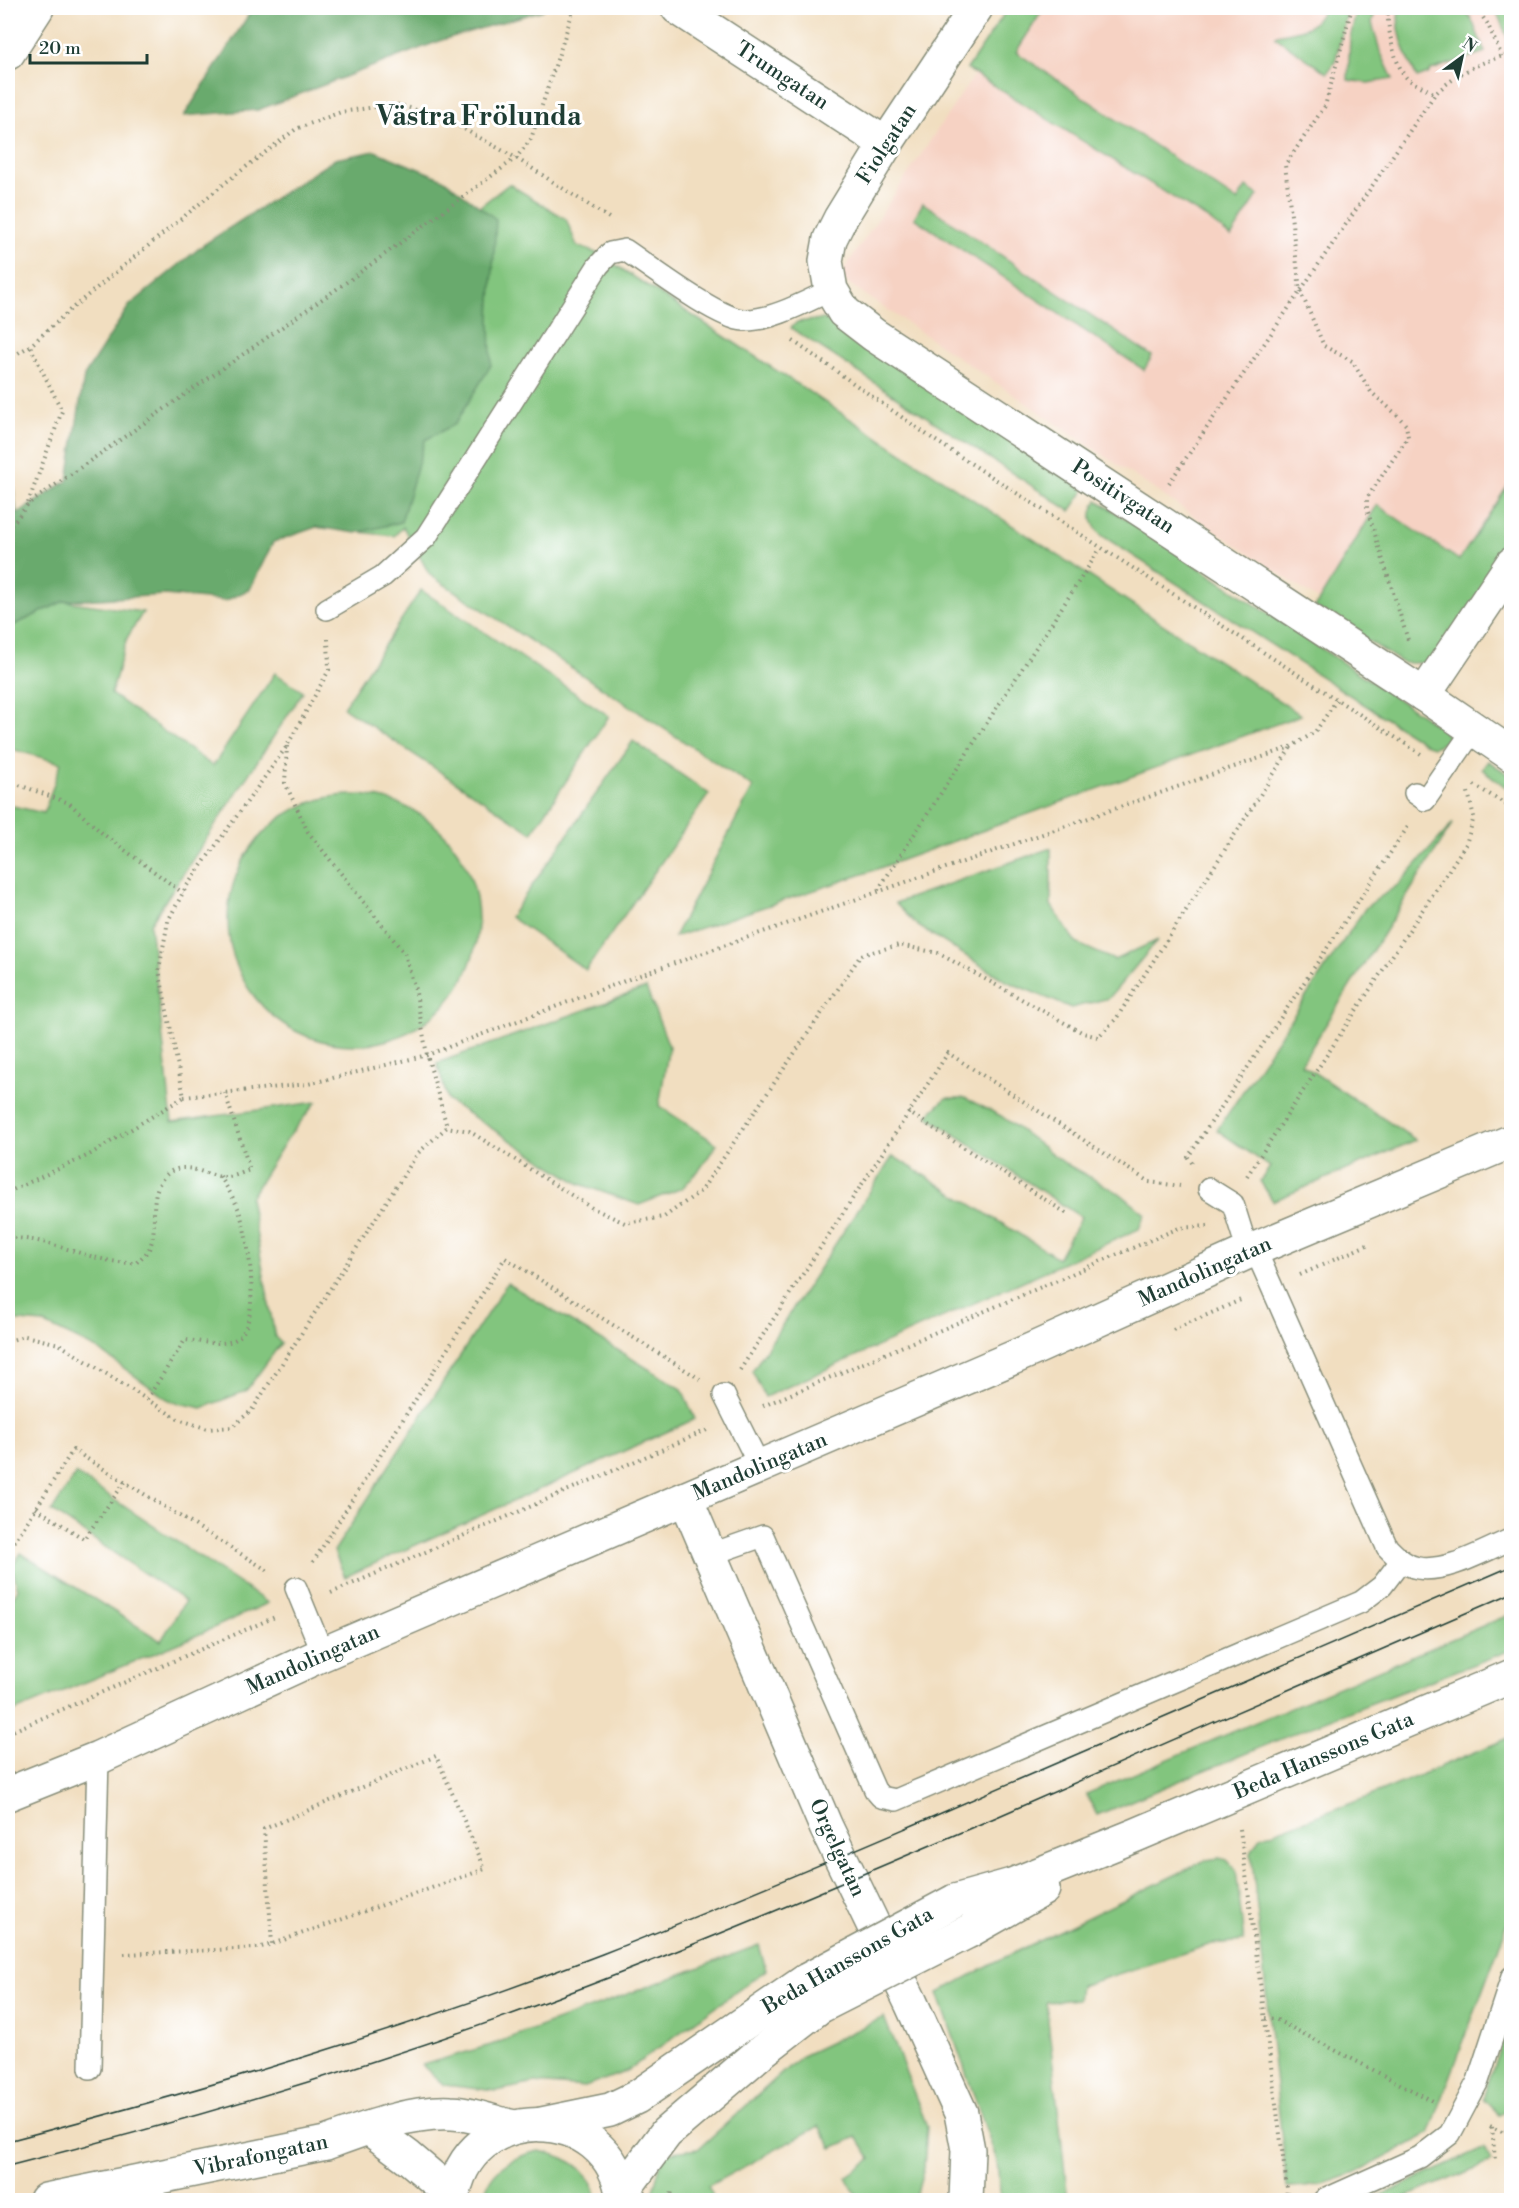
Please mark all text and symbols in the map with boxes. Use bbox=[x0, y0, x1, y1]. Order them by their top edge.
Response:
scale bar bbox=[30, 27, 147, 65]
north arrow bbox=[1432, 27, 1492, 87]
text: N bbox=[1459, 33, 1481, 57]
street label: Trumgatan bbox=[730, 36, 834, 116]
text: 20 m bbox=[39, 37, 81, 60]
street label: Fiolgatan bbox=[851, 98, 923, 189]
district label: Västra Frölunda bbox=[375, 100, 582, 134]
street label: Positivgatan bbox=[1067, 454, 1180, 540]
street label: Mandolingatan bbox=[1134, 1231, 1276, 1313]
street label: Mandolingatan bbox=[689, 1427, 832, 1507]
street label: Mandolingatan bbox=[242, 1619, 384, 1701]
street label: Beda Hanssons Gata bbox=[1229, 1706, 1418, 1806]
street label: Orgelgatan bbox=[803, 1795, 871, 1902]
street label: Beda Hanssons Gata bbox=[757, 1901, 938, 2021]
street label: Vibrafongatan bbox=[191, 2129, 331, 2183]

